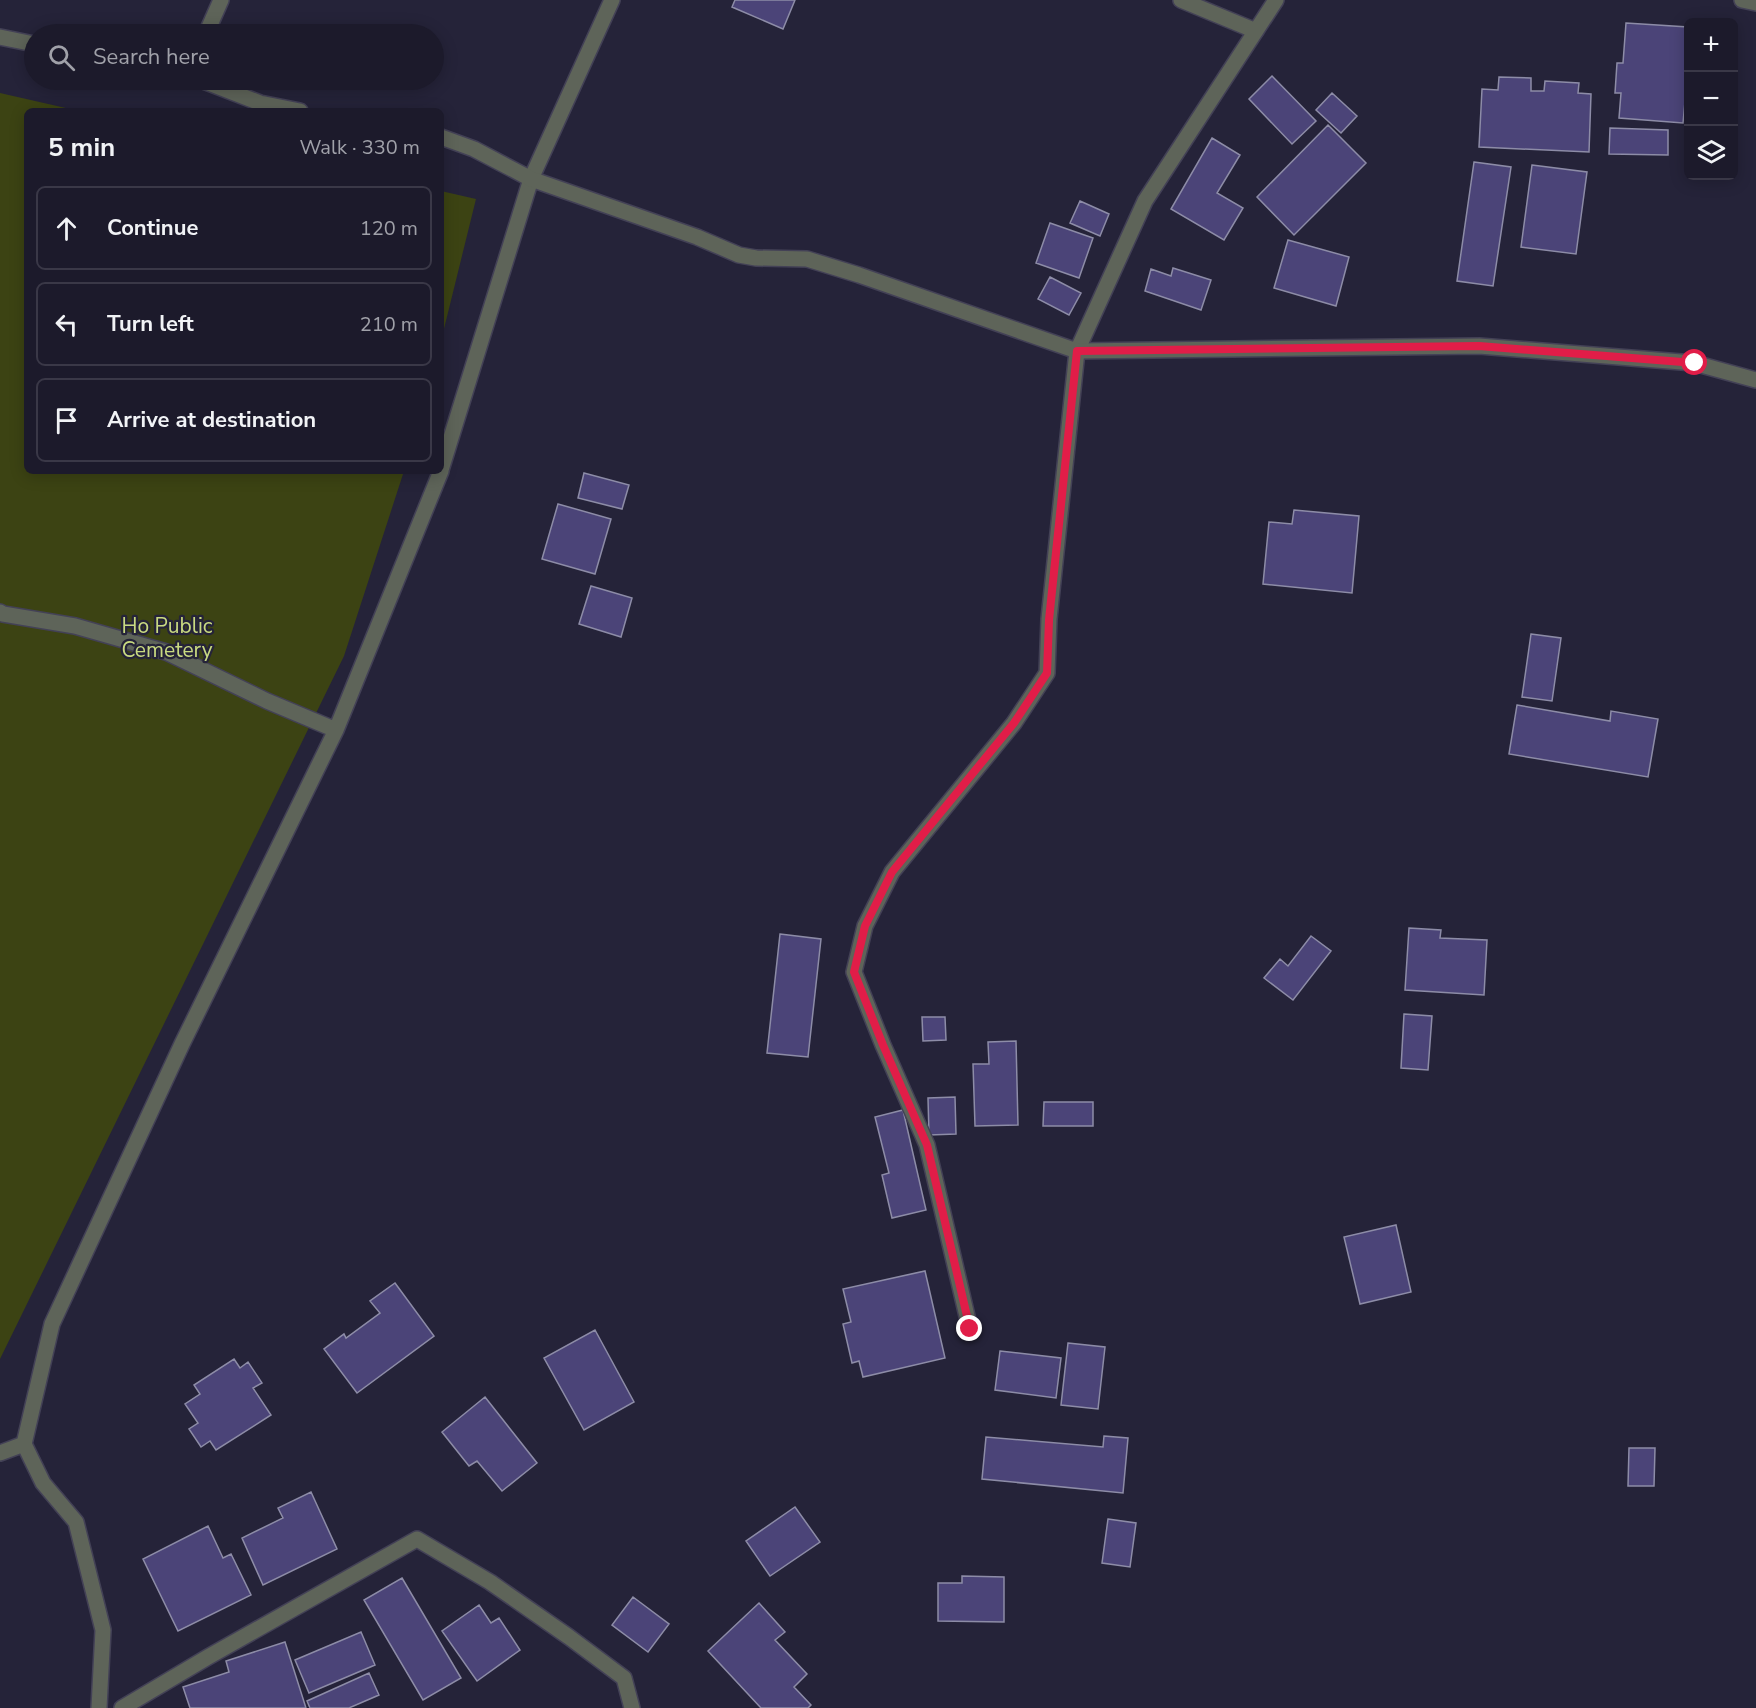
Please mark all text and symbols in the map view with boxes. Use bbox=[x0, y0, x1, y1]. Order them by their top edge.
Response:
map controls bbox=[1684, 18, 1738, 180]
button: + bbox=[1684, 18, 1738, 72]
search box bbox=[24, 24, 444, 90]
icon: search bbox=[45, 41, 78, 74]
text: Search here bbox=[93, 42, 210, 72]
button: − bbox=[1684, 72, 1738, 126]
button: layers bbox=[1684, 126, 1738, 180]
text: 5 min bbox=[48, 130, 115, 165]
text: Walk · 330 m bbox=[300, 134, 420, 161]
icon: ahead bbox=[50, 212, 83, 245]
text: Continue bbox=[107, 213, 198, 243]
text: 120 m bbox=[360, 215, 418, 242]
icon: left bbox=[50, 308, 83, 341]
text: Turn left bbox=[107, 309, 194, 339]
text: 210 m bbox=[360, 311, 418, 338]
route start bbox=[1681, 349, 1707, 375]
icon: arrive bbox=[50, 404, 83, 437]
text: Arrive at destination bbox=[107, 405, 316, 435]
park label: Ho Public Cemetery bbox=[121, 612, 213, 664]
route end bbox=[956, 1315, 982, 1341]

